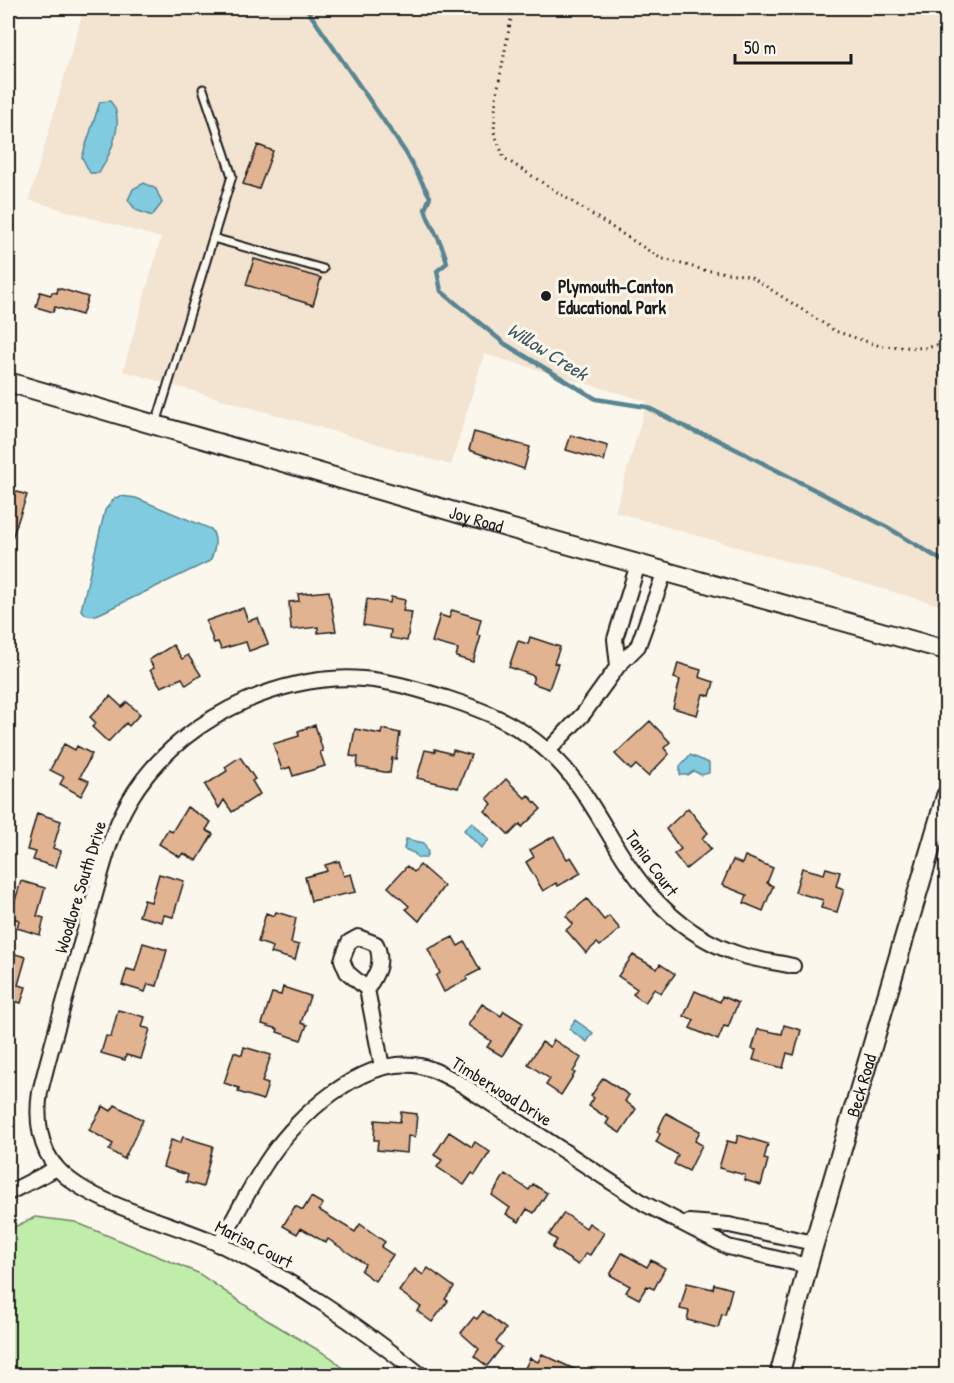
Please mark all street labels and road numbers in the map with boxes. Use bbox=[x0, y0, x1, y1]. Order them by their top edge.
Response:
street label: Joy Road bbox=[447, 499, 507, 538]
street label: Woodlore South Drive bbox=[48, 818, 112, 956]
street label: Tania Court bbox=[619, 825, 685, 902]
street label: Timberwood Drive bbox=[447, 1050, 557, 1132]
street label: Beck Road bbox=[840, 1051, 882, 1120]
street label: Marisa Court bbox=[211, 1214, 298, 1275]

